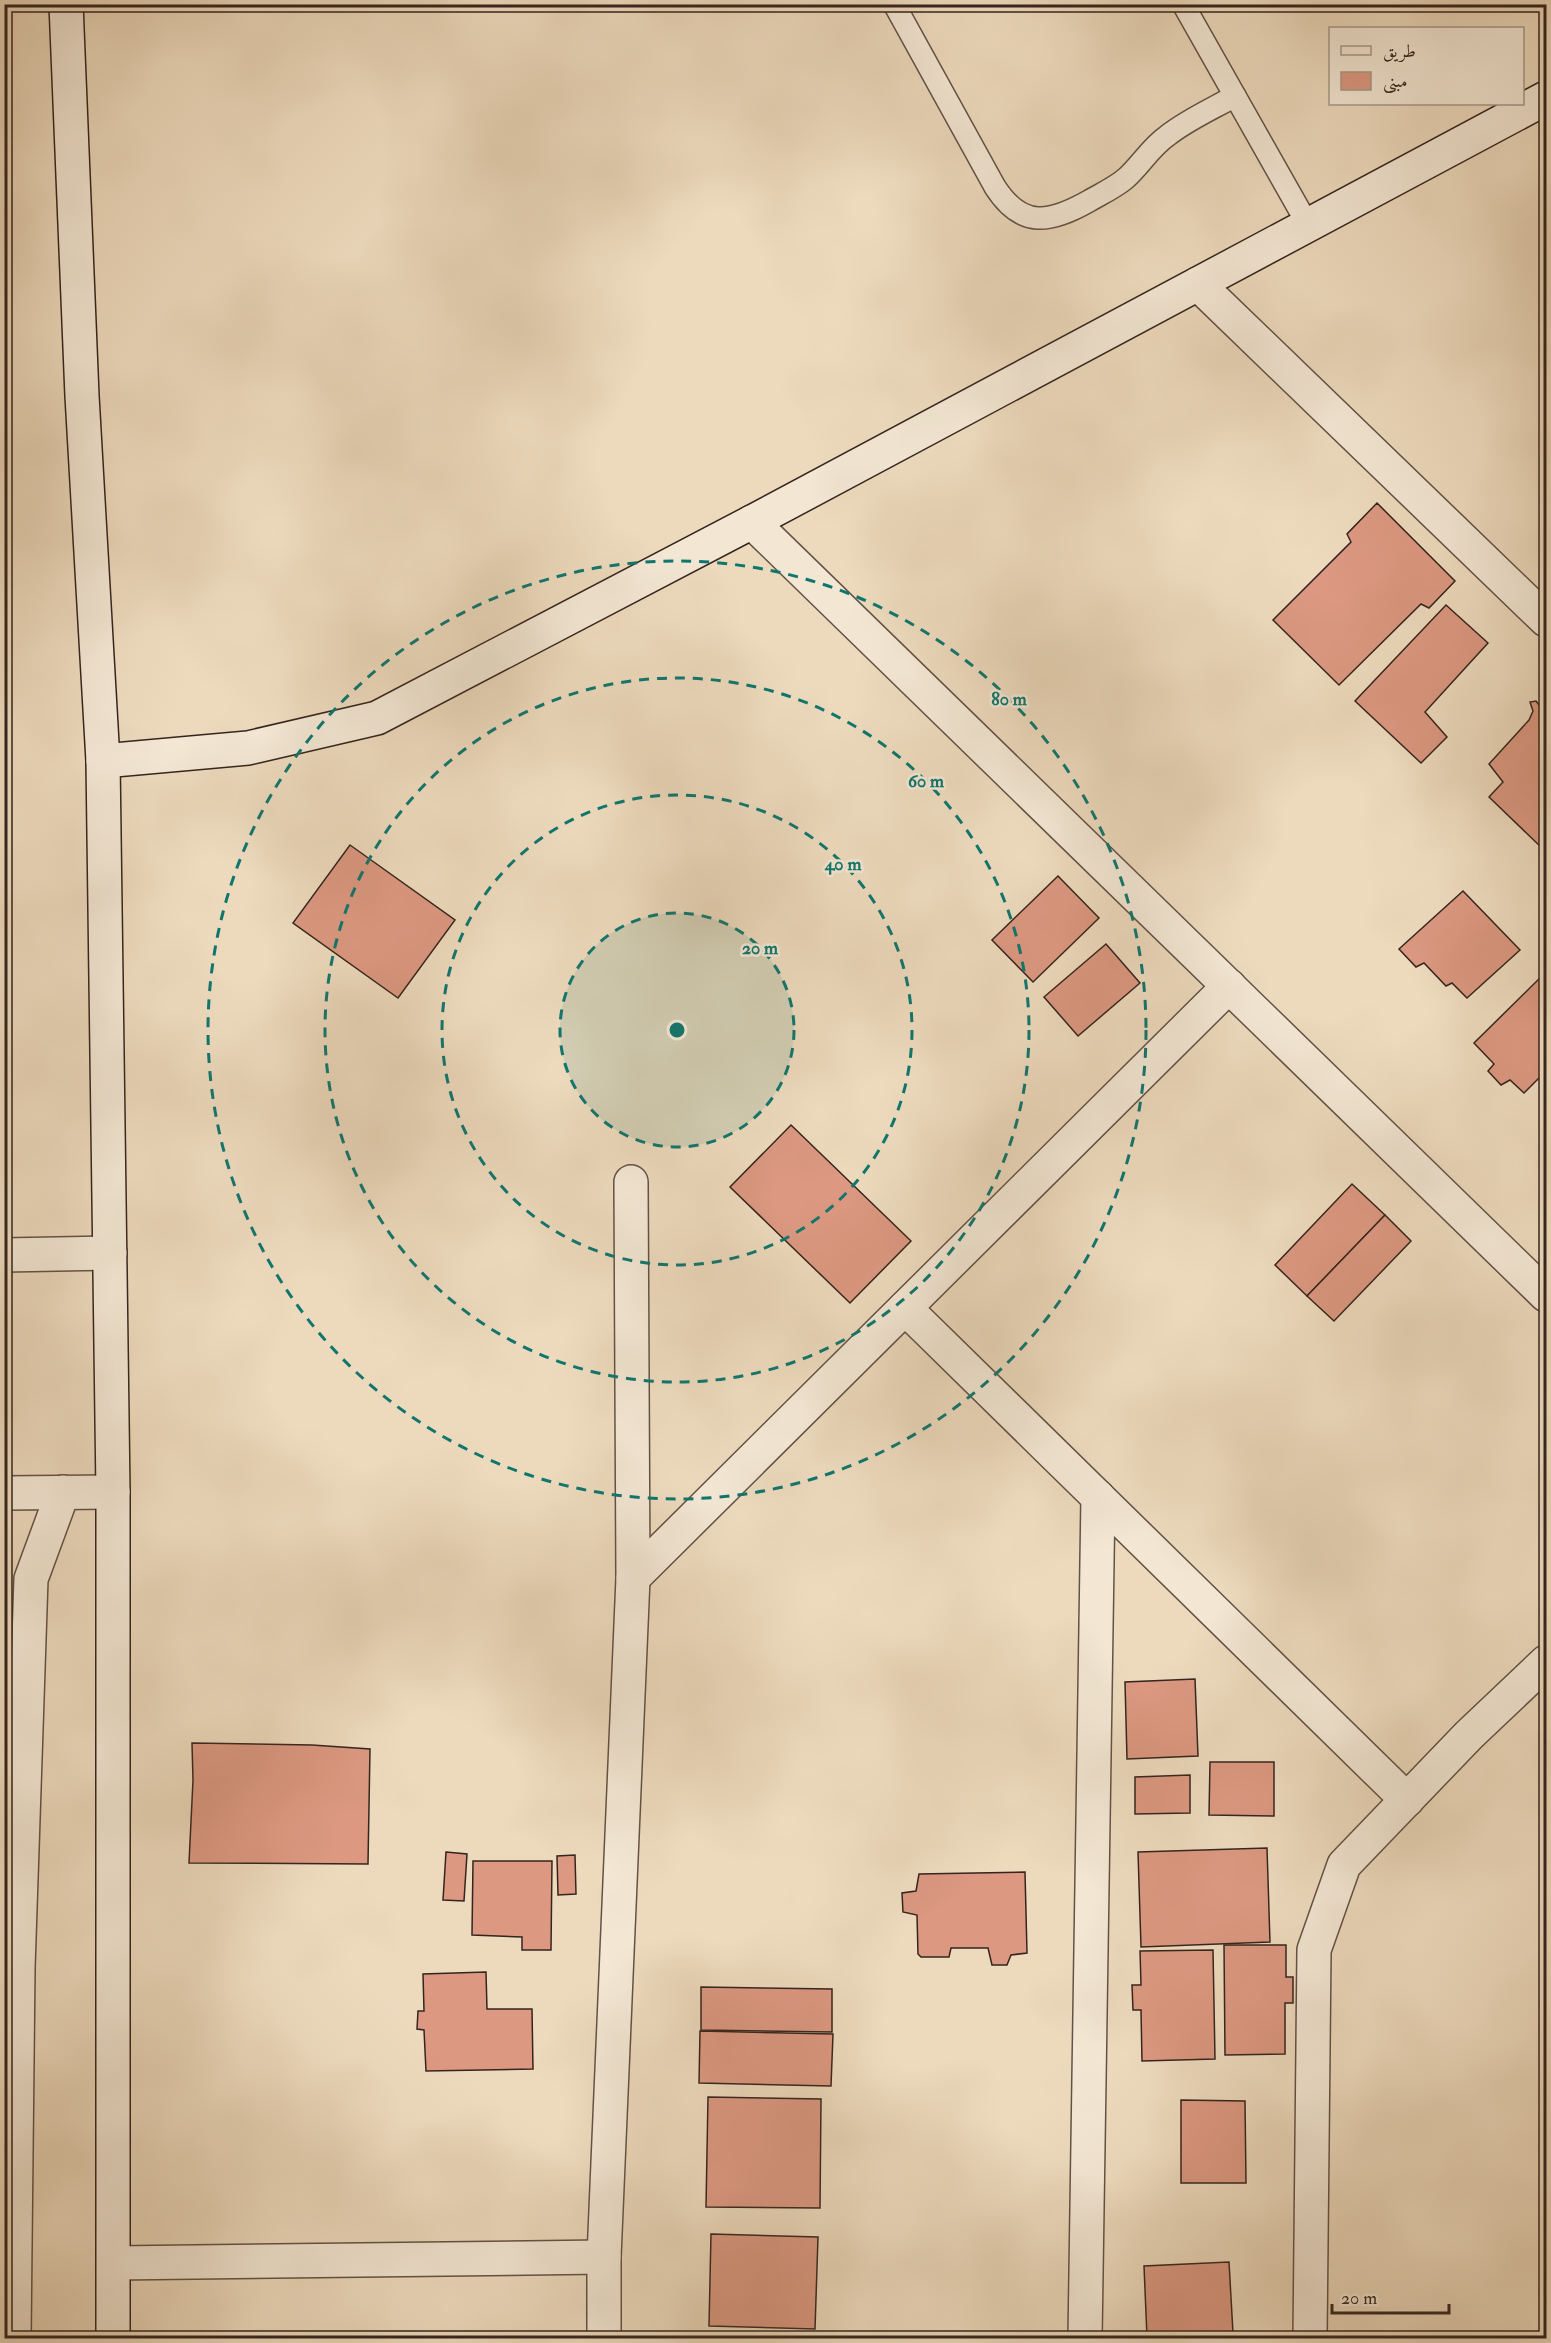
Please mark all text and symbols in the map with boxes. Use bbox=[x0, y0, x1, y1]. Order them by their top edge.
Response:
legend bbox=[1329, 27, 1524, 105]
text: طريق bbox=[1383, 40, 1416, 63]
text: مبنى bbox=[1383, 70, 1408, 94]
text: 80 m bbox=[991, 688, 1028, 711]
text: 60 m bbox=[908, 770, 945, 793]
text: 40 m bbox=[824, 853, 862, 876]
text: 20 m bbox=[742, 937, 779, 960]
centre of rings bbox=[667, 1020, 687, 1040]
scale bar bbox=[1332, 2277, 1449, 2315]
text: 20 m bbox=[1341, 2287, 1377, 2310]

